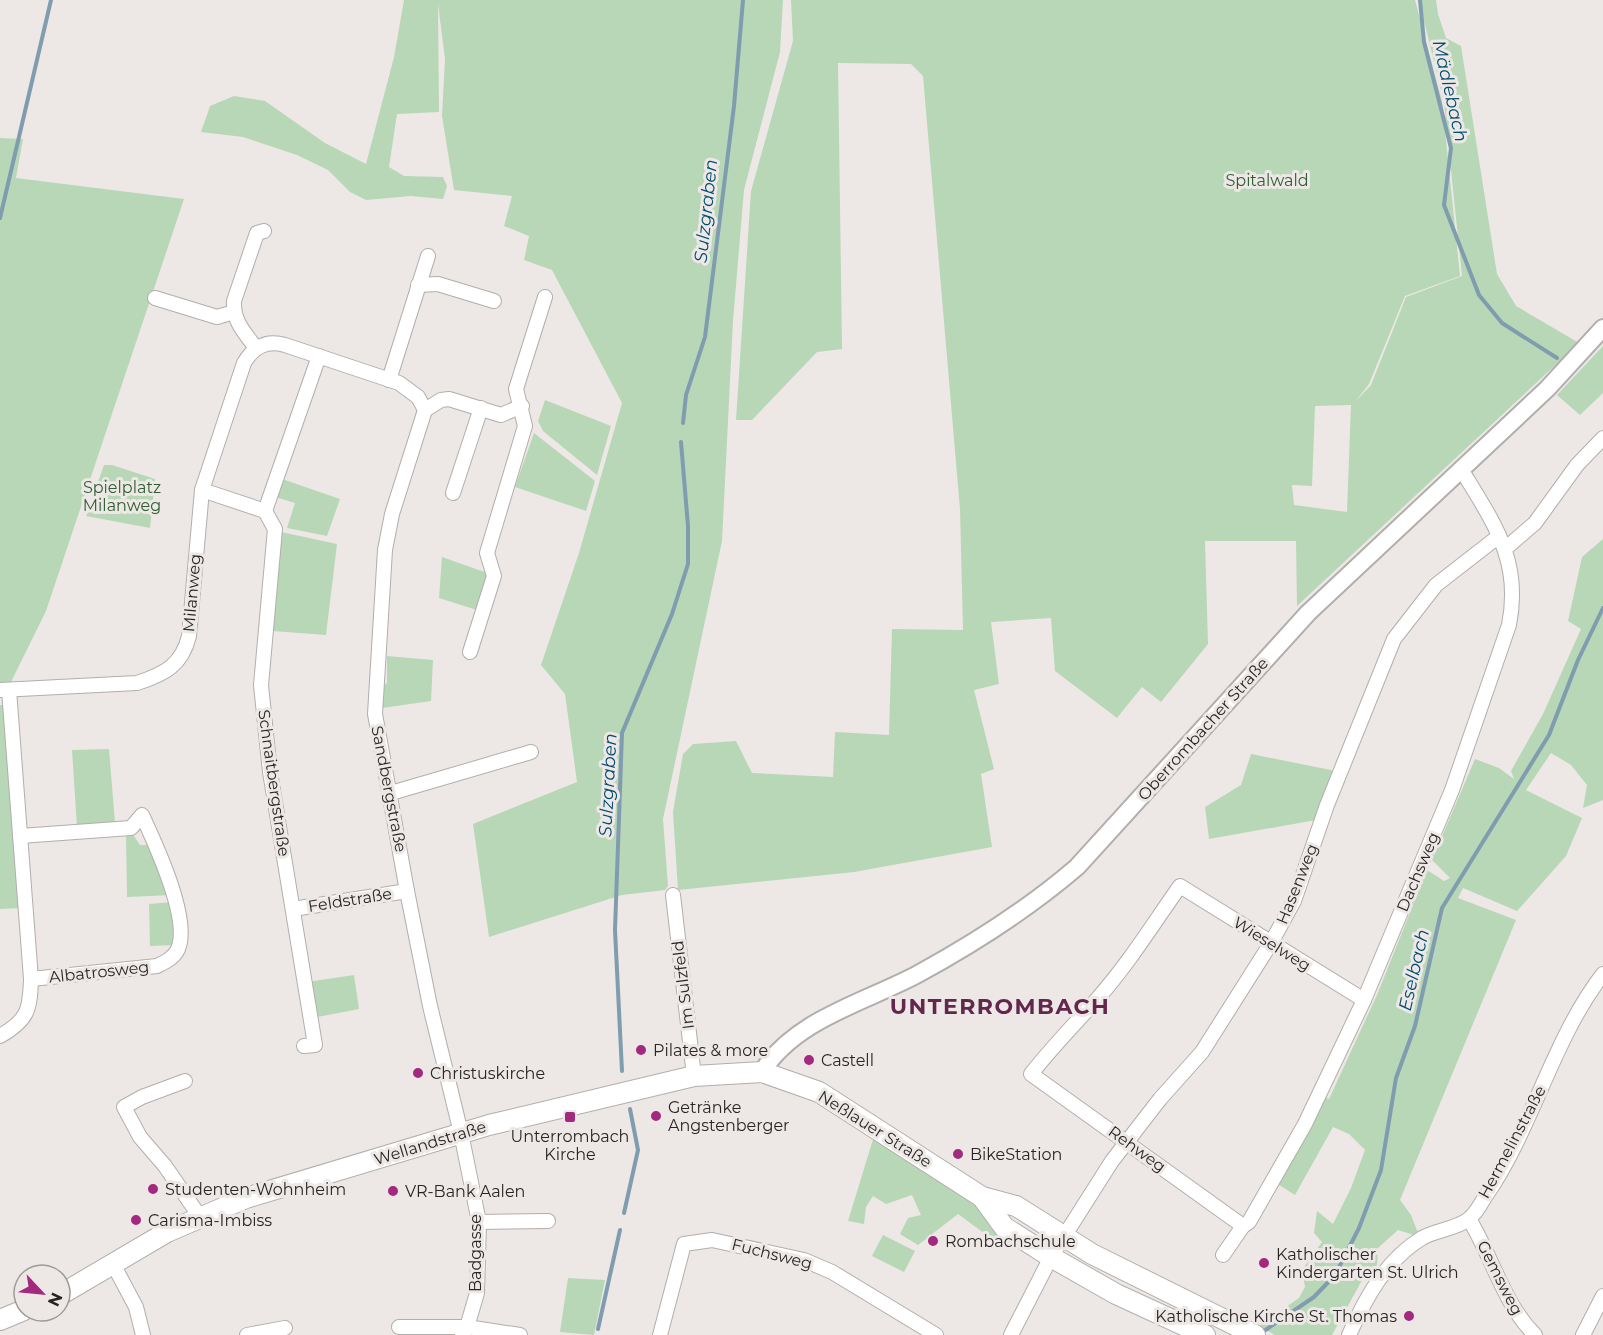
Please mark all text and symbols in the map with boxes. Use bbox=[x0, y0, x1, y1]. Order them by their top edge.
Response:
water label: Mädlebach bbox=[1428, 38, 1472, 144]
water label: Sulzgraben bbox=[690, 158, 722, 264]
park label: Spitalwald bbox=[1225, 171, 1309, 190]
park label: Spielplatz Milanweg bbox=[83, 478, 161, 515]
street label: Milanweg bbox=[179, 553, 205, 633]
street label: Oberrombacher Straße bbox=[1134, 654, 1272, 804]
street label: Schnaitbergstraße bbox=[254, 708, 294, 858]
street label: Sandbergstraße bbox=[367, 724, 411, 854]
water label: Sulzgraben bbox=[594, 733, 622, 837]
street label: Dachsweg bbox=[1393, 829, 1443, 915]
street label: Hasenweg bbox=[1272, 841, 1322, 927]
street label: Feldstraße bbox=[307, 884, 393, 916]
street label: Wieselweg bbox=[1230, 913, 1314, 975]
water label: Eselbach bbox=[1394, 927, 1434, 1013]
street label: Im Sulzfeld bbox=[668, 940, 698, 1030]
street label: Albatrosweg bbox=[48, 957, 150, 987]
district label: UNTERROMBACH bbox=[890, 993, 1110, 1020]
place label: Pilates & more bbox=[653, 1041, 768, 1060]
marker: Pilates & more bbox=[634, 1043, 648, 1057]
place label: Castell bbox=[821, 1051, 874, 1070]
marker: Castell bbox=[802, 1053, 816, 1067]
place label: Christuskirche bbox=[430, 1064, 545, 1083]
marker: Christuskirche bbox=[411, 1066, 425, 1080]
street label: Hermelinstraße bbox=[1474, 1082, 1550, 1202]
street label: Neßlauer Straße bbox=[815, 1086, 935, 1172]
place label: Getränke Angstenberger bbox=[668, 1098, 790, 1135]
marker: Getränke Angstenberger bbox=[649, 1109, 663, 1123]
marker: Unterrombach Kirche bbox=[563, 1110, 577, 1124]
street label: Wellandstraße bbox=[372, 1117, 488, 1169]
street label: Rehweg bbox=[1105, 1122, 1169, 1176]
place label: Unterrombach Kirche bbox=[511, 1127, 629, 1164]
place label: BikeStation bbox=[970, 1145, 1062, 1164]
marker: BikeStation bbox=[951, 1147, 965, 1161]
place label: Studenten-Wohnheim bbox=[165, 1180, 346, 1199]
marker: Studenten-Wohnheim bbox=[146, 1182, 160, 1196]
place label: VR-Bank Aalen bbox=[405, 1182, 525, 1201]
marker: VR-Bank Aalen bbox=[386, 1184, 400, 1198]
place label: Carisma-Imbiss bbox=[148, 1211, 272, 1230]
marker: Carisma-Imbiss bbox=[129, 1213, 143, 1227]
street label: Badgasse bbox=[466, 1214, 485, 1292]
place label: Rombachschule bbox=[945, 1232, 1076, 1251]
marker: Rombachschule bbox=[926, 1234, 940, 1248]
street label: Fuchsweg bbox=[730, 1235, 814, 1273]
street label: Gemsweg bbox=[1473, 1238, 1527, 1318]
place label: Katholischer Kindergarten St. Ulrich bbox=[1276, 1245, 1459, 1282]
marker: Katholischer Kindergarten St. Ulrich bbox=[1257, 1256, 1271, 1270]
north arrow bbox=[12, 1263, 72, 1323]
text: N bbox=[44, 1289, 66, 1309]
place label: Katholische Kirche St. Thomas bbox=[1155, 1307, 1397, 1326]
marker: Katholische Kirche St. Thomas bbox=[1402, 1309, 1416, 1323]

